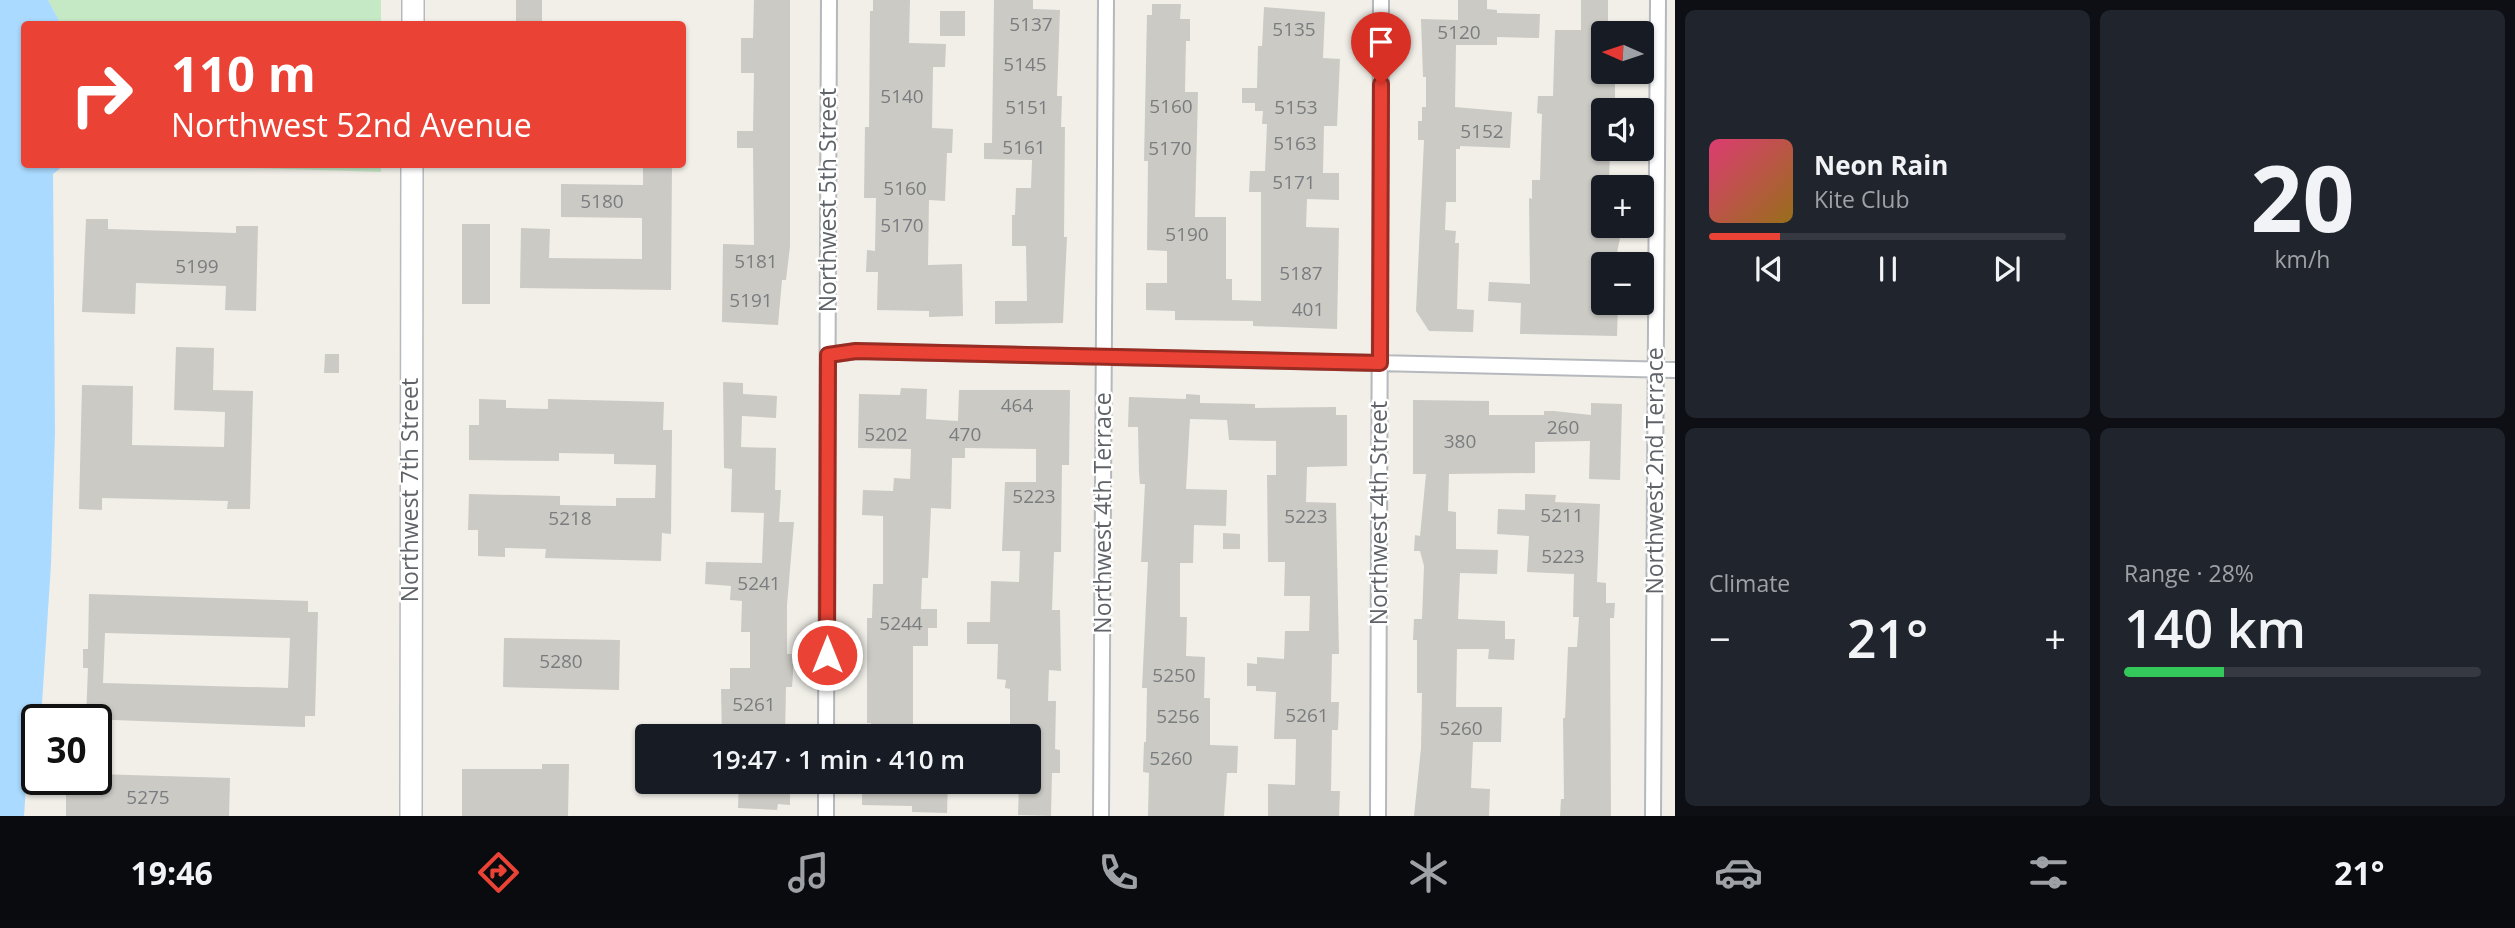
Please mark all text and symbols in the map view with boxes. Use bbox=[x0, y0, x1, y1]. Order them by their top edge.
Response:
house number: 5137 bbox=[1009, 11, 1053, 37]
pin bbox=[1351, 12.0, 1411, 84]
house number: 5135 bbox=[1272, 16, 1316, 42]
house number: 5120 bbox=[1437, 19, 1481, 45]
north arrow bbox=[1591, 21, 1654, 84]
map controls bbox=[1591, 21, 1654, 315]
icon: arrive bbox=[1362, 23, 1400, 61]
text: 110 m bbox=[171, 40, 316, 106]
icon: right bbox=[56, 49, 147, 140]
house number: 5145 bbox=[1003, 51, 1047, 77]
house number: 5140 bbox=[880, 83, 924, 109]
street label: Northwest 5th Street bbox=[811, 88, 843, 312]
house number: 5160 bbox=[1149, 93, 1193, 119]
house number: 5151 bbox=[1005, 94, 1049, 120]
house number: 5153 bbox=[1274, 94, 1318, 120]
button: sound bbox=[1591, 98, 1654, 161]
text: Northwest 52nd Avenue bbox=[171, 103, 532, 146]
house number: 5152 bbox=[1460, 118, 1504, 144]
house number: 5163 bbox=[1273, 130, 1317, 156]
house number: 5161 bbox=[1002, 134, 1046, 160]
house number: 5170 bbox=[1148, 135, 1192, 161]
text: 20 bbox=[2250, 135, 2355, 259]
text: Neon Rain bbox=[1814, 147, 1948, 183]
house number: 5171 bbox=[1272, 169, 1316, 195]
house number: 5160 bbox=[883, 175, 927, 201]
button: + bbox=[1591, 175, 1654, 238]
text: Kite Club bbox=[1814, 183, 1909, 215]
house number: 5180 bbox=[580, 188, 624, 214]
house number: 5170 bbox=[880, 212, 924, 238]
house number: 5190 bbox=[1165, 221, 1209, 247]
text: km/h bbox=[2275, 243, 2330, 275]
house number: 5181 bbox=[734, 248, 778, 274]
icon: previous bbox=[1750, 250, 1788, 288]
icon: pause bbox=[1869, 250, 1907, 288]
icon: next bbox=[1988, 250, 2026, 288]
button: − bbox=[1591, 252, 1654, 315]
house number: 5199 bbox=[175, 253, 219, 279]
house number: 5187 bbox=[1279, 260, 1323, 286]
house number: 5191 bbox=[729, 287, 773, 313]
house number: 401 bbox=[1292, 296, 1324, 322]
street label: Northwest 2nd Terrace bbox=[1638, 347, 1670, 595]
street label: Northwest 7th Street bbox=[393, 378, 425, 602]
house number: 464 bbox=[1001, 392, 1033, 418]
street label: Northwest 4th Terrace bbox=[1086, 392, 1118, 634]
street label: Northwest 4th Street bbox=[1362, 401, 1394, 625]
house number: 260 bbox=[1547, 414, 1579, 440]
house number: 5202 bbox=[864, 421, 908, 447]
house number: 470 bbox=[949, 421, 981, 447]
house number: 380 bbox=[1444, 428, 1476, 454]
house number: 5223 bbox=[1012, 483, 1056, 509]
house number: 5211 bbox=[1540, 502, 1584, 528]
house number: 5223 bbox=[1284, 503, 1328, 529]
house number: 5218 bbox=[548, 505, 592, 531]
house number: 5223 bbox=[1541, 543, 1585, 569]
text: Range · 28% bbox=[2124, 557, 2254, 589]
text: Climate bbox=[1709, 567, 1790, 599]
house number: 5241 bbox=[737, 570, 781, 596]
text: 140 km bbox=[2124, 592, 2306, 663]
text: 21° bbox=[1847, 602, 1928, 673]
house number: 5244 bbox=[879, 610, 923, 636]
text: − bbox=[1709, 612, 1731, 664]
text: + bbox=[2044, 612, 2066, 664]
position arrow bbox=[790, 618, 864, 692]
house number: 5280 bbox=[539, 648, 583, 674]
house number: 5250 bbox=[1152, 662, 1196, 688]
house number: 5261 bbox=[732, 691, 776, 717]
house number: 5261 bbox=[1285, 702, 1329, 728]
house number: 5256 bbox=[1156, 703, 1200, 729]
speed limit sign: 30 bbox=[21, 704, 112, 795]
house number: 5260 bbox=[1439, 715, 1483, 741]
text: 19:47 · 1 min · 410 m bbox=[711, 741, 965, 777]
house number: 5260 bbox=[1149, 745, 1193, 771]
house number: 5275 bbox=[126, 784, 170, 810]
icon: directions bbox=[474, 848, 523, 897]
icon: music bbox=[784, 848, 833, 897]
icon: phone bbox=[1094, 848, 1143, 897]
icon: climate bbox=[1404, 848, 1453, 897]
icon: car bbox=[1714, 848, 1763, 897]
icon: filters bbox=[2024, 848, 2073, 897]
text: 19:46 bbox=[131, 851, 213, 894]
text: 21° bbox=[2334, 851, 2384, 894]

